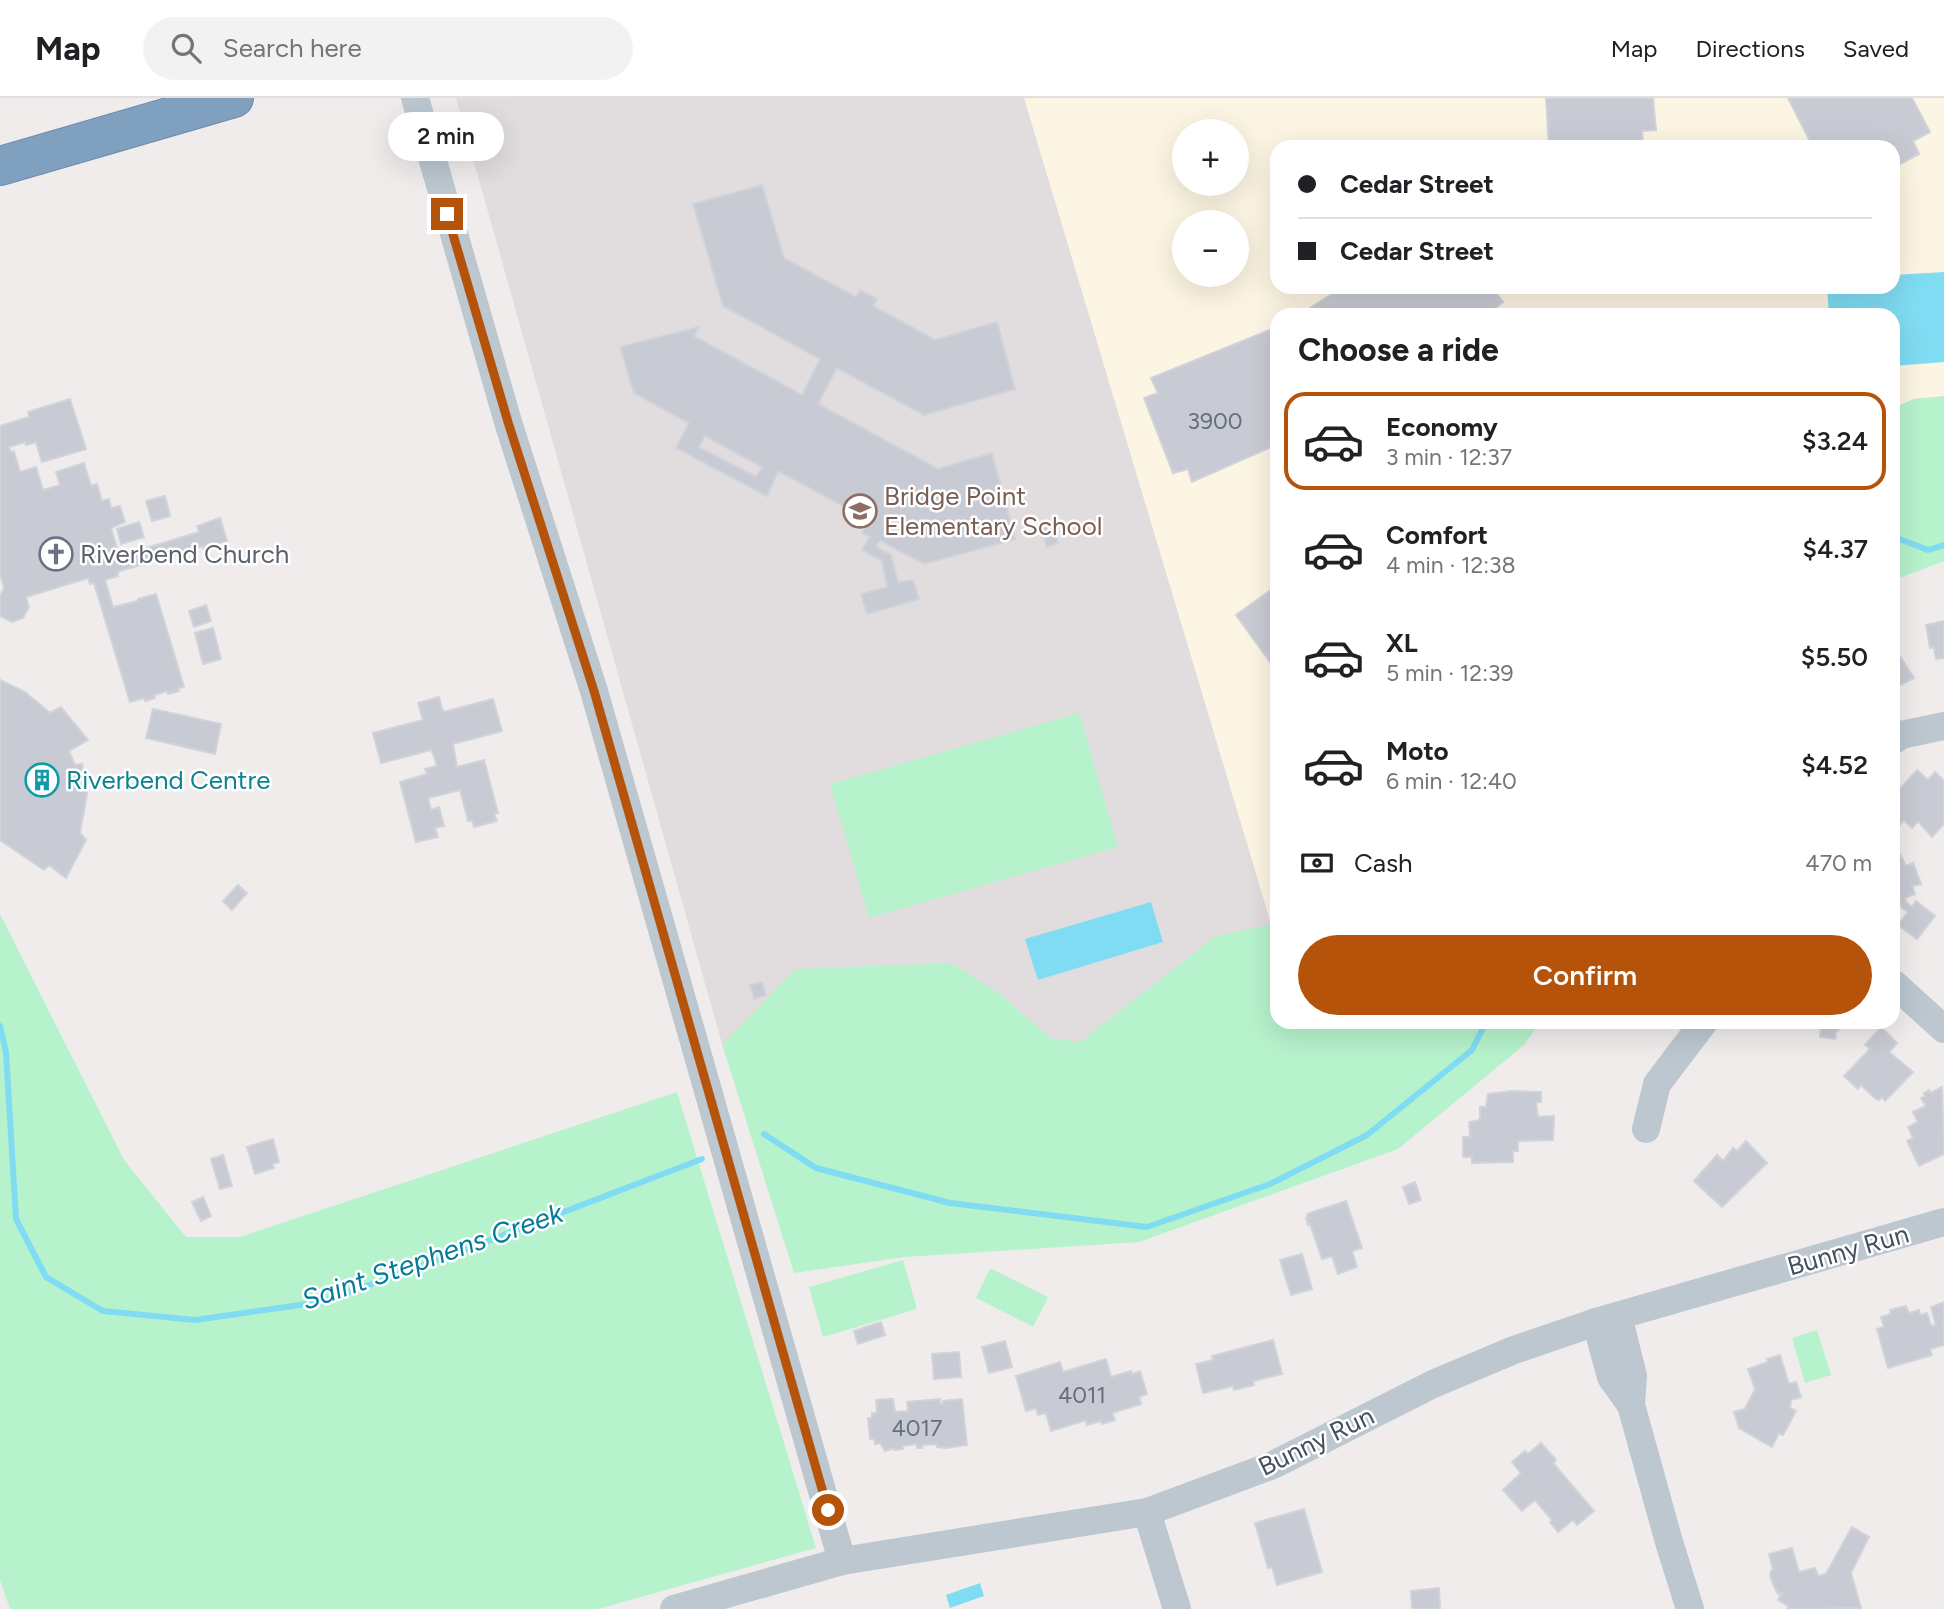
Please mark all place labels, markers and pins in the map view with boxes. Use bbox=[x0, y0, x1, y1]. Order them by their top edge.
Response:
place label: Bridge Point Elementary School bbox=[884, 480, 1102, 542]
school or university icon: Bridge Point Elementary School bbox=[841, 492, 879, 530]
church icon: Riverbend Church bbox=[37, 535, 75, 573]
place label: Riverbend Church bbox=[80, 538, 289, 570]
building icon: Riverbend Centre bbox=[23, 761, 61, 799]
place label: Riverbend Centre bbox=[66, 764, 270, 796]

